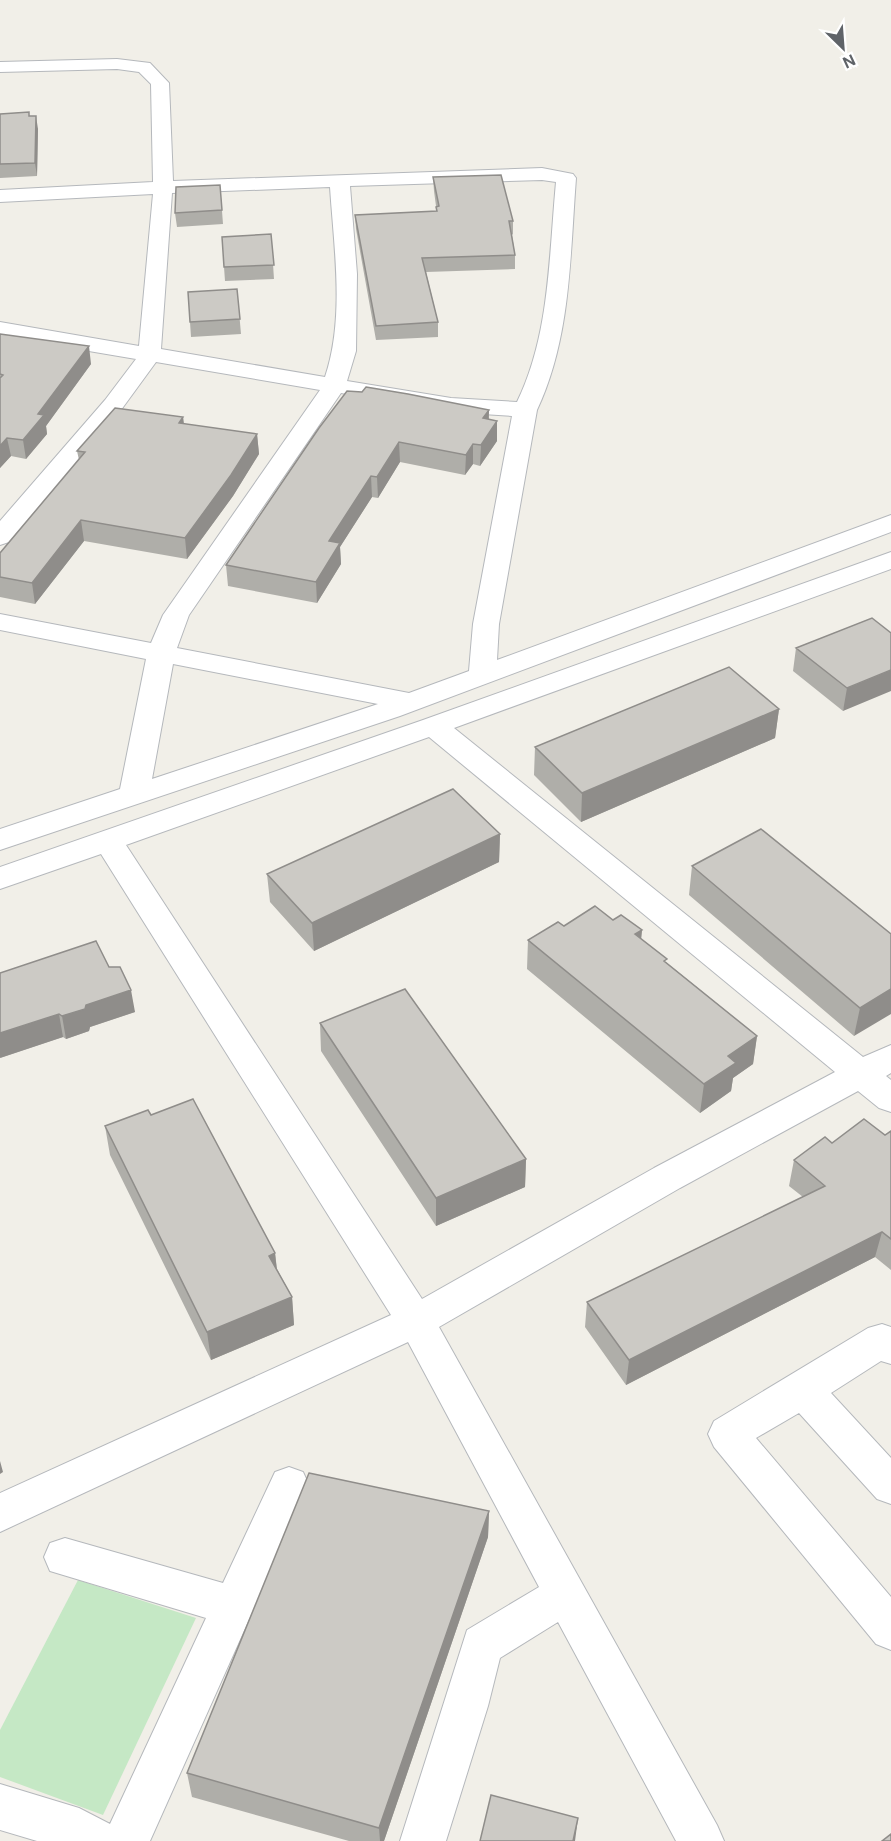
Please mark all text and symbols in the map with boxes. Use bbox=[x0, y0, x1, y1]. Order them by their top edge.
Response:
north arrow bbox=[813, 18, 873, 78]
text: N bbox=[839, 49, 859, 73]

